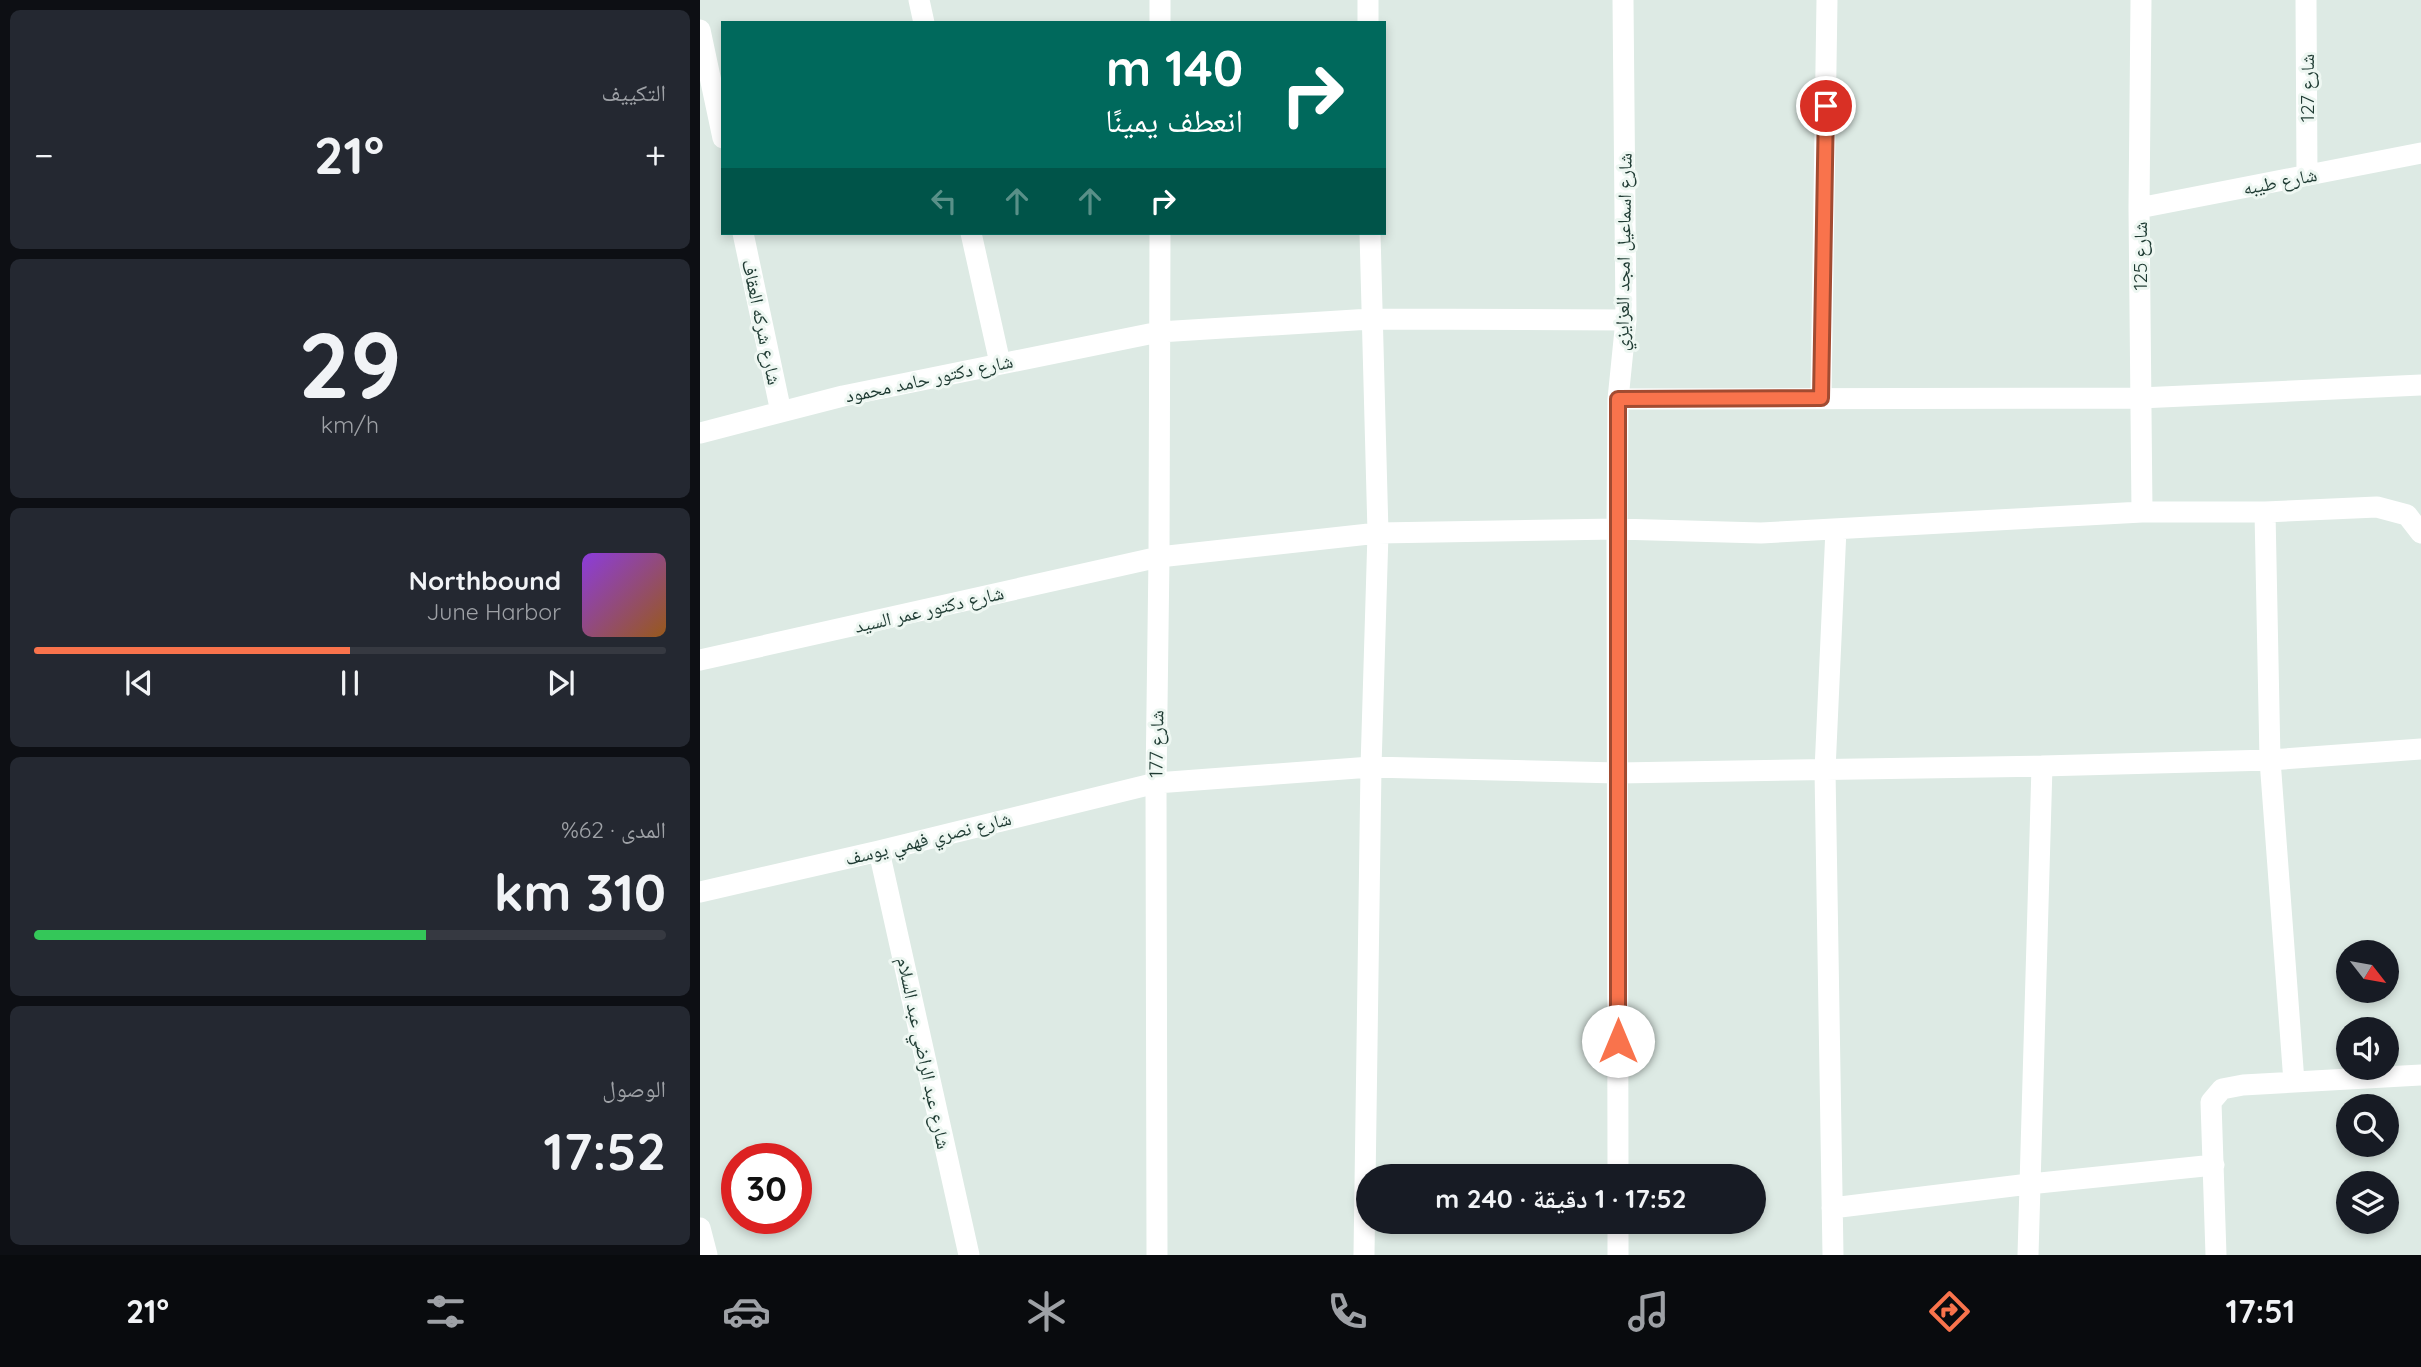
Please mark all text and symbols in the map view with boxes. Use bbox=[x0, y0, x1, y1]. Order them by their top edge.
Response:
text: 140 m bbox=[1106, 37, 1243, 98]
icon: right bbox=[1267, 49, 1358, 140]
street label: شارع 127 bbox=[2295, 54, 2319, 122]
pin bbox=[1796, 76, 1856, 136]
text: التكييف bbox=[601, 78, 666, 107]
icon: arrive bbox=[1807, 87, 1845, 125]
text: انعطف يمينًا bbox=[1105, 100, 1243, 140]
text: 21° bbox=[314, 122, 384, 187]
text: − bbox=[34, 131, 54, 179]
text: + bbox=[645, 131, 666, 179]
street label: شارع اسماعيل امجد العزايزي bbox=[1609, 153, 1641, 351]
street label: شارع طيبه bbox=[2241, 162, 2319, 200]
icon: left bbox=[925, 182, 963, 220]
icon: ahead bbox=[998, 182, 1036, 220]
icon: ahead bbox=[1071, 182, 1109, 220]
icon: right bbox=[1144, 182, 1182, 220]
street label: شارع 125 bbox=[2128, 221, 2152, 291]
street label: شارع شركه العقاف bbox=[737, 257, 787, 387]
text: 29 bbox=[298, 307, 402, 421]
street label: شارع دكتور حامد محمود bbox=[843, 348, 1015, 408]
text: km/h bbox=[321, 410, 379, 439]
text: Northbound bbox=[409, 564, 561, 597]
street label: شارع دكتور عمر السيد bbox=[852, 580, 1006, 638]
text: June Harbor bbox=[426, 597, 561, 626]
icon: previous bbox=[120, 664, 158, 702]
icon: pause bbox=[331, 664, 369, 702]
icon: next bbox=[542, 664, 580, 702]
street label: شارع 177 bbox=[1143, 710, 1169, 778]
street label: شارع نصري فهمي يوسف bbox=[842, 806, 1015, 874]
text: المدى · 62% bbox=[561, 815, 666, 844]
text: 310 km bbox=[494, 859, 666, 924]
north arrow bbox=[2336, 940, 2399, 1003]
map controls bbox=[2336, 940, 2399, 1234]
street label: شارع عبد الراضي عبد السلام bbox=[888, 955, 956, 1152]
position arrow bbox=[1581, 1004, 1655, 1078]
button: sound bbox=[2336, 1017, 2399, 1080]
text: الوصول bbox=[602, 1074, 666, 1103]
button: search bbox=[2336, 1094, 2399, 1157]
text: 17:52 bbox=[543, 1118, 666, 1183]
speed limit sign: 30 bbox=[721, 1143, 812, 1234]
button: layers bbox=[2336, 1171, 2399, 1234]
text: 17:52 · 1 دقيقة · 240 m bbox=[1435, 1182, 1687, 1215]
icon: filters bbox=[421, 1287, 470, 1336]
icon: car bbox=[722, 1287, 771, 1336]
icon: climate bbox=[1022, 1287, 1071, 1336]
icon: phone bbox=[1323, 1287, 1372, 1336]
icon: music bbox=[1624, 1287, 1673, 1336]
icon: directions bbox=[1925, 1287, 1974, 1336]
text: 21° bbox=[126, 1291, 169, 1331]
text: 17:51 bbox=[2225, 1291, 2295, 1331]

